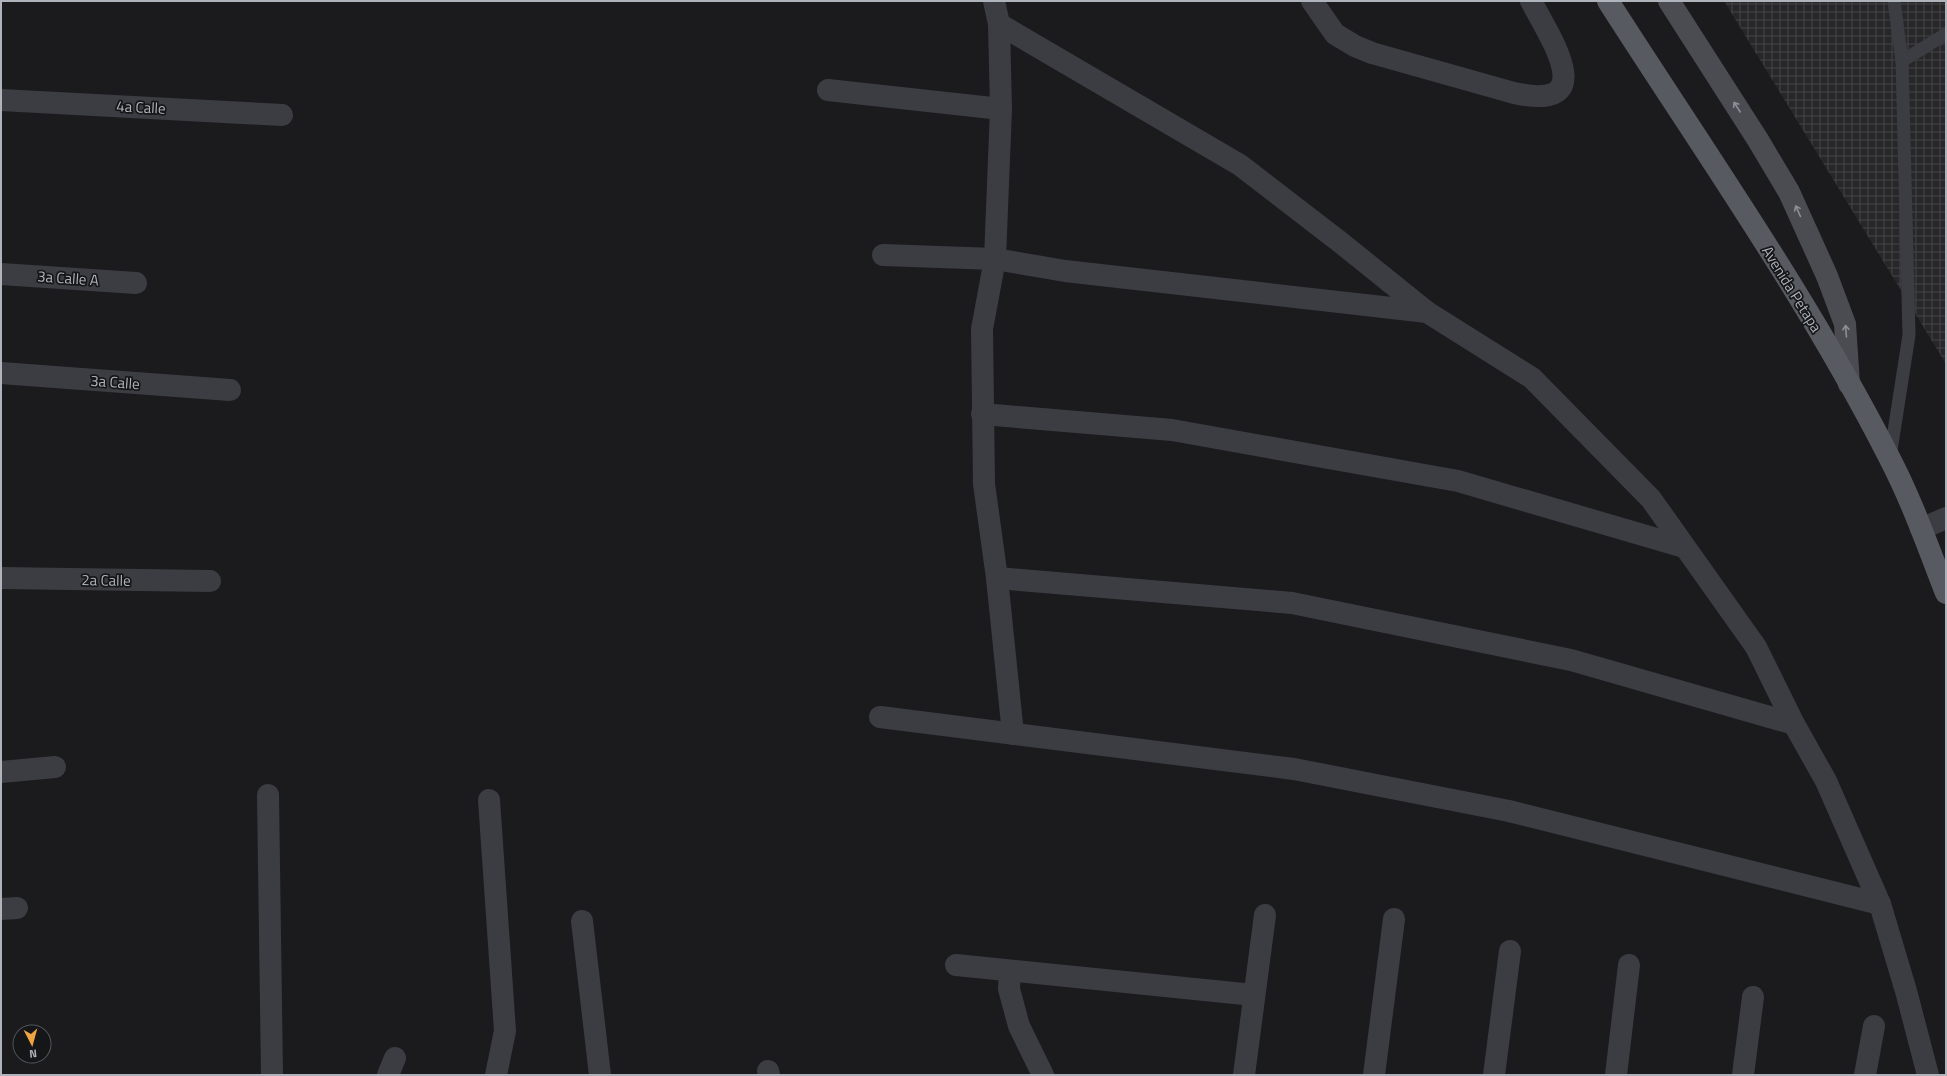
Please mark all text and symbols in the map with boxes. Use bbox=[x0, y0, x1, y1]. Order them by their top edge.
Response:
street label: 4a Calle bbox=[116, 94, 166, 120]
one-way arrow bbox=[1733, 102, 1741, 113]
one-way arrow bbox=[1794, 205, 1801, 217]
street label: Avenida Petapa bbox=[1756, 241, 1828, 337]
street label: 3a Calle A bbox=[36, 264, 100, 292]
one-way arrow bbox=[1842, 325, 1849, 338]
street label: 3a Calle bbox=[90, 369, 140, 395]
street label: 2a Calle bbox=[81, 568, 131, 592]
north arrow bbox=[12, 1024, 52, 1064]
text: N bbox=[28, 1046, 38, 1062]

